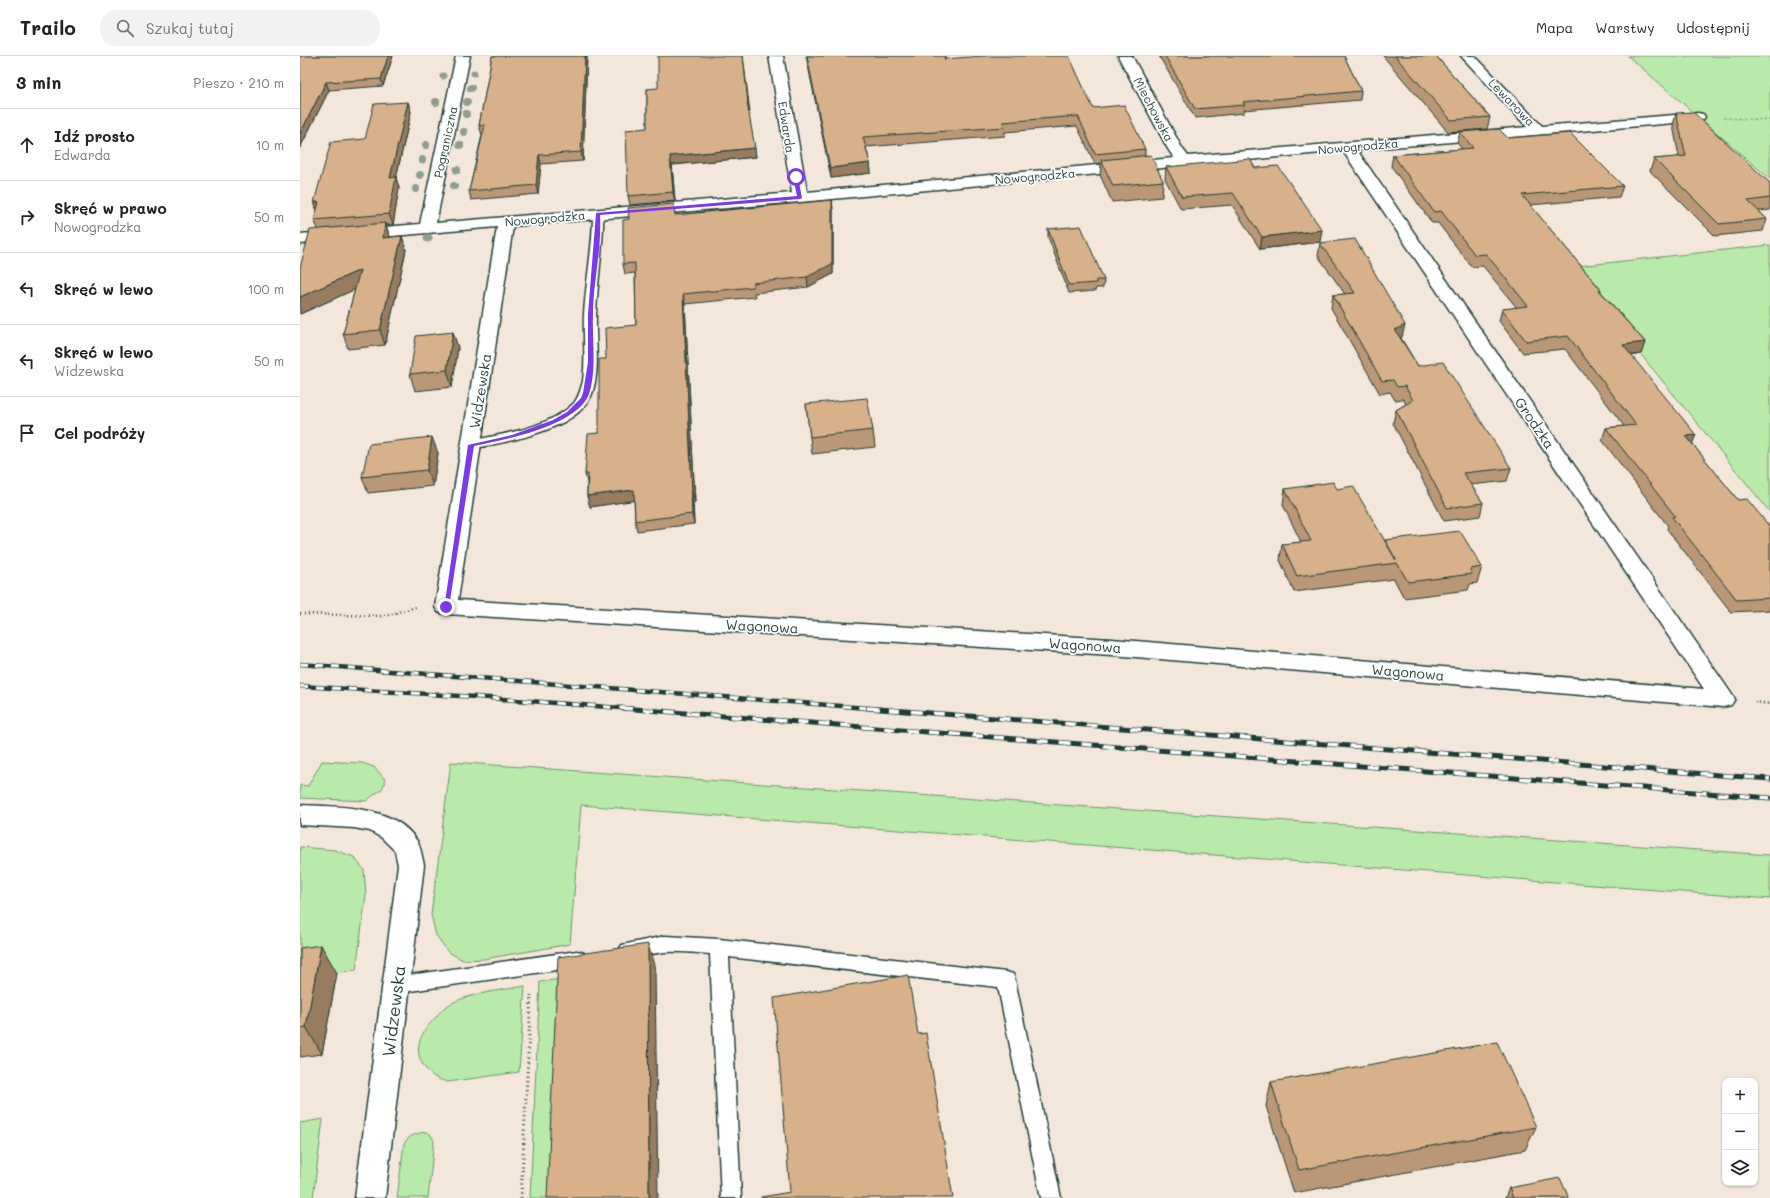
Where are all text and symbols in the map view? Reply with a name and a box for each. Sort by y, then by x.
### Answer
search box [100,10,380,46]
text: Trailo [20,15,76,40]
icon: search [114,17,136,39]
text: Szukaj tutaj [146,18,234,38]
text: Mapa [1536,18,1573,37]
text: Warstwy [1595,18,1654,37]
text: Udostępnij [1676,18,1750,37]
text: 3 min [16,71,61,93]
text: Pieszo · 210 m [193,74,284,91]
street label: Miechowska [1130,74,1178,144]
street label: Lewarowa [1485,75,1539,129]
street label: Edwarda [775,100,799,154]
street label: Pograniczna [430,105,460,179]
text: Idź prosto [54,126,135,146]
icon: ahead [16,134,38,156]
street label: Nowogrodzka [1317,135,1399,157]
text: 10 m [256,136,284,153]
text: Edwarda [54,146,111,163]
street label: Nowogrodzka [994,165,1076,187]
route start [787,168,805,186]
text: Skręć w prawo [54,198,167,218]
icon: right [16,206,38,228]
street label: Nowogrodzka [504,207,586,229]
text: 50 m [254,208,284,225]
text: Nowogrodzka [54,218,141,235]
icon: left [16,278,38,300]
text: Skręć w lewo [54,279,153,299]
text: 100 m [248,280,284,297]
text: Skręć w lewo [54,342,153,362]
icon: left [16,350,38,372]
text: 50 m [254,352,284,369]
street label: Widzewska [465,352,495,430]
text: Widzewska [54,362,124,379]
street label: Grodzka [1511,393,1559,453]
icon: arrive [16,422,38,444]
text: Cel podróży [54,423,145,443]
route end [437,598,455,616]
street label: Wagonowa [725,615,799,637]
street label: Wagonowa [1048,633,1122,657]
street label: Wagonowa [1371,659,1445,685]
street label: Widzewska [376,964,410,1058]
map controls [1722,1078,1758,1186]
button: + [1722,1078,1758,1114]
button: − [1722,1114,1758,1150]
button: layers [1722,1150,1758,1186]

